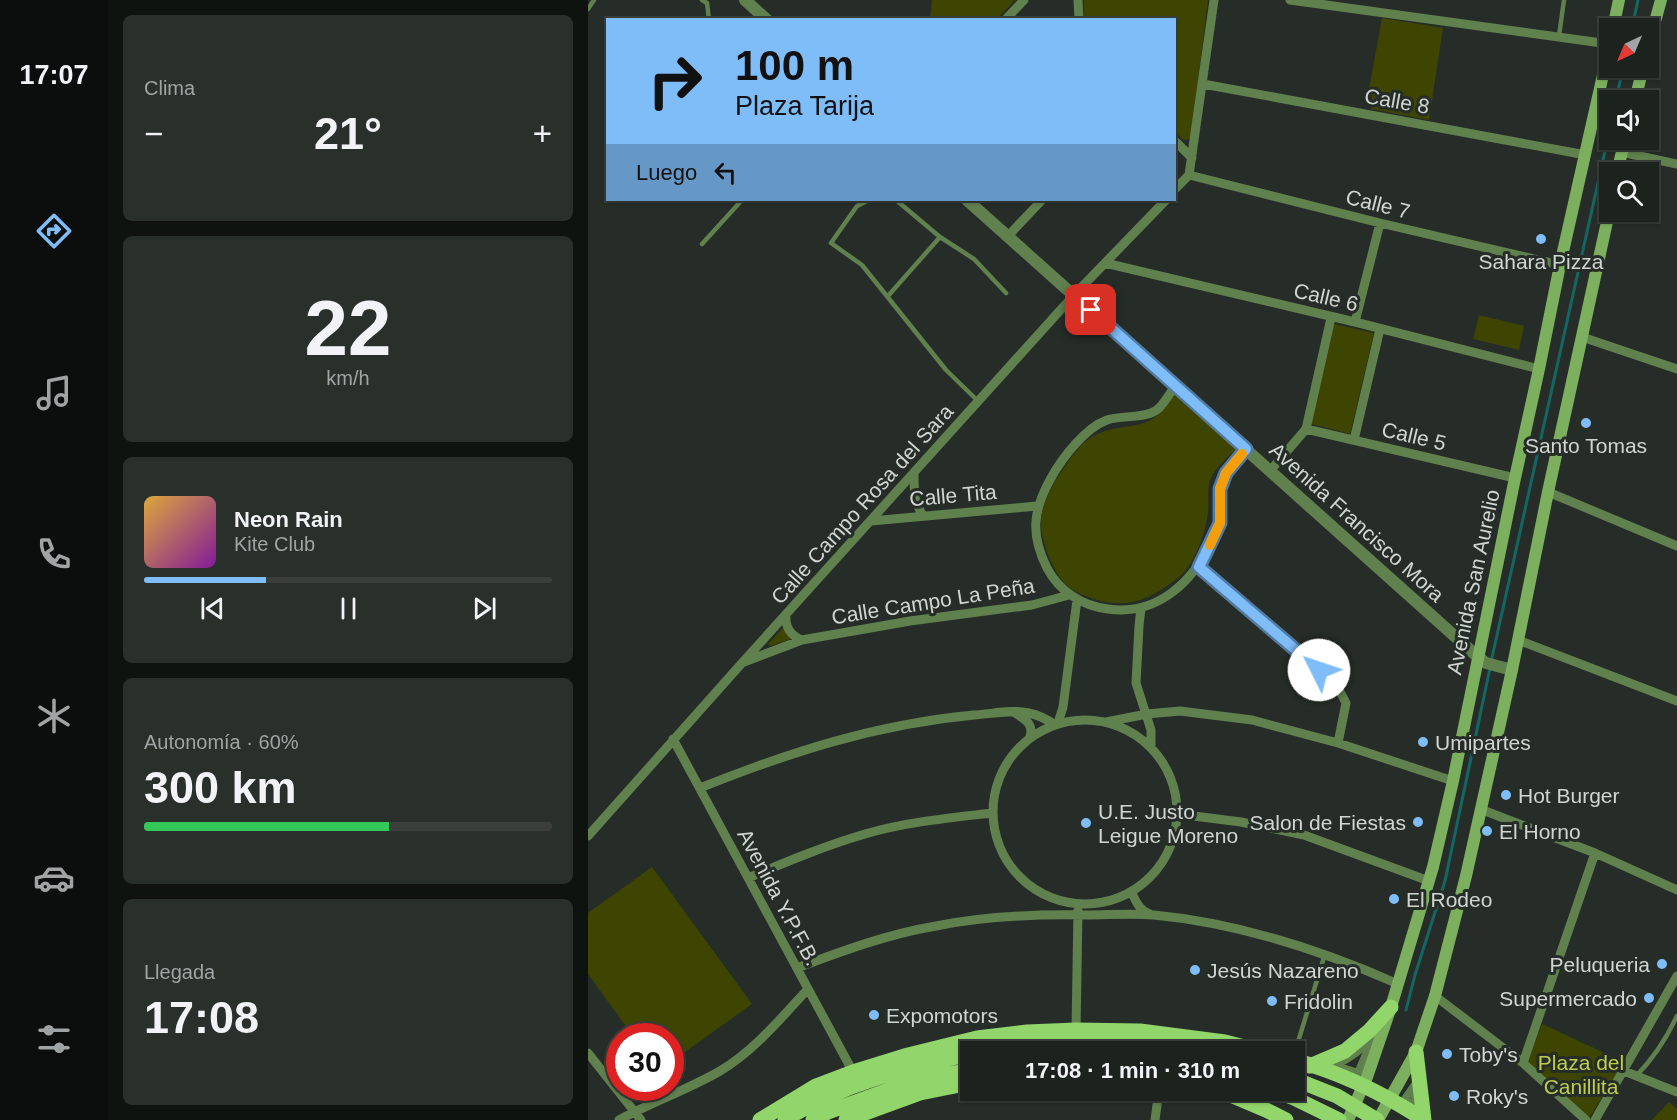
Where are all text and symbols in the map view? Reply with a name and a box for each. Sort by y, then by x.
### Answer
north arrow [1599,18,1659,78]
map controls [1599,18,1659,222]
icon: right [636,42,714,120]
text: 100 m [735,42,854,89]
text: 17:07 [19,60,89,90]
text: Clima [144,77,195,99]
street label: Calle 8 [1363,84,1431,118]
button: sound [1599,90,1659,150]
text: Plaza Tarija [735,91,874,121]
text: 21° [314,108,382,159]
text: − [144,115,163,152]
text: + [533,115,552,152]
icon: left [709,156,742,189]
text: Luego [636,160,697,185]
button: search [1599,162,1659,222]
street label: Calle 7 [1344,185,1412,223]
icon: directions [33,210,75,252]
marker: Sahara Pizza [1534,232,1548,246]
place label: Sahara Pizza [1479,250,1604,273]
street label: Calle 6 [1292,278,1360,316]
text: 22 [305,284,391,372]
pin [1065,284,1116,335]
icon: arrive [1074,293,1107,326]
text: km/h [326,367,370,389]
icon: music [33,372,75,414]
street label: Calle Campo Rosa del Sara [766,399,958,608]
marker: Santo Tomas [1579,416,1593,430]
street label: Calle 5 [1380,417,1448,455]
place label: Santo Tomas [1525,434,1647,457]
street label: Avenida Francisco Mora [1265,438,1449,606]
street label: Calle Tita [908,480,998,510]
street label: Avenida San Aurelio [1442,487,1504,677]
text: Neon Rain [234,507,343,532]
icon: phone [33,533,75,575]
text: Kite Club [234,533,315,555]
street label: Calle Campo La Peña [830,574,1037,628]
icon: previous [196,592,229,625]
icon: pause [332,592,365,625]
icon: next [468,592,501,625]
position arrow [1287,638,1351,702]
icon: climate [33,695,75,737]
text: Autonomía · 60% [144,731,299,753]
place label: Umipartes [1435,731,1531,754]
marker: Umipartes [1416,735,1430,749]
text: 300 km [144,762,297,813]
place label: Hot Burger [1518,784,1620,807]
marker: Hot Burger [1499,788,1513,802]
place label: U.E. Justo Leigue Moreno [1098,800,1238,847]
place label: Salon de Fiestas [1250,811,1406,834]
marker: Salon de Fiestas [1411,815,1425,829]
marker: U.E. Justo Leigue Moreno [1079,816,1093,830]
place label: El Horno [1499,820,1581,843]
marker: El Horno [1480,824,1494,838]
street label: Avenida Y.P.F.B. [733,825,825,969]
icon: car [33,857,75,899]
place label: El Rodeo [1406,888,1492,911]
marker: El Rodeo [1387,892,1401,906]
place label: Peluqueria [1550,953,1650,976]
marker: Peluqueria [1655,957,1669,971]
place label: Jesús Nazareno [1207,959,1359,982]
text: Llegada [144,961,215,983]
marker: Jesús Nazareno [1188,963,1202,977]
place label: Supermercado [1499,987,1637,1010]
place label: Fridolin [1284,990,1353,1013]
marker: Supermercado [1642,991,1656,1005]
text: 17:08 [144,992,259,1043]
marker: Fridolin [1265,994,1279,1008]
place label: Expomotors [886,1004,998,1027]
marker: Expomotors [867,1008,881,1022]
icon: filters [33,1018,75,1060]
speed limit sign: 30 [606,1023,684,1101]
place label: Toby's [1459,1043,1518,1066]
marker: Toby's [1440,1047,1454,1061]
park label: Plaza del Canillita [1538,1051,1624,1098]
text: 17:08 · 1 min · 310 m [1025,1058,1240,1083]
place label: Roky's [1466,1085,1528,1108]
marker: Roky's [1447,1089,1461,1103]

